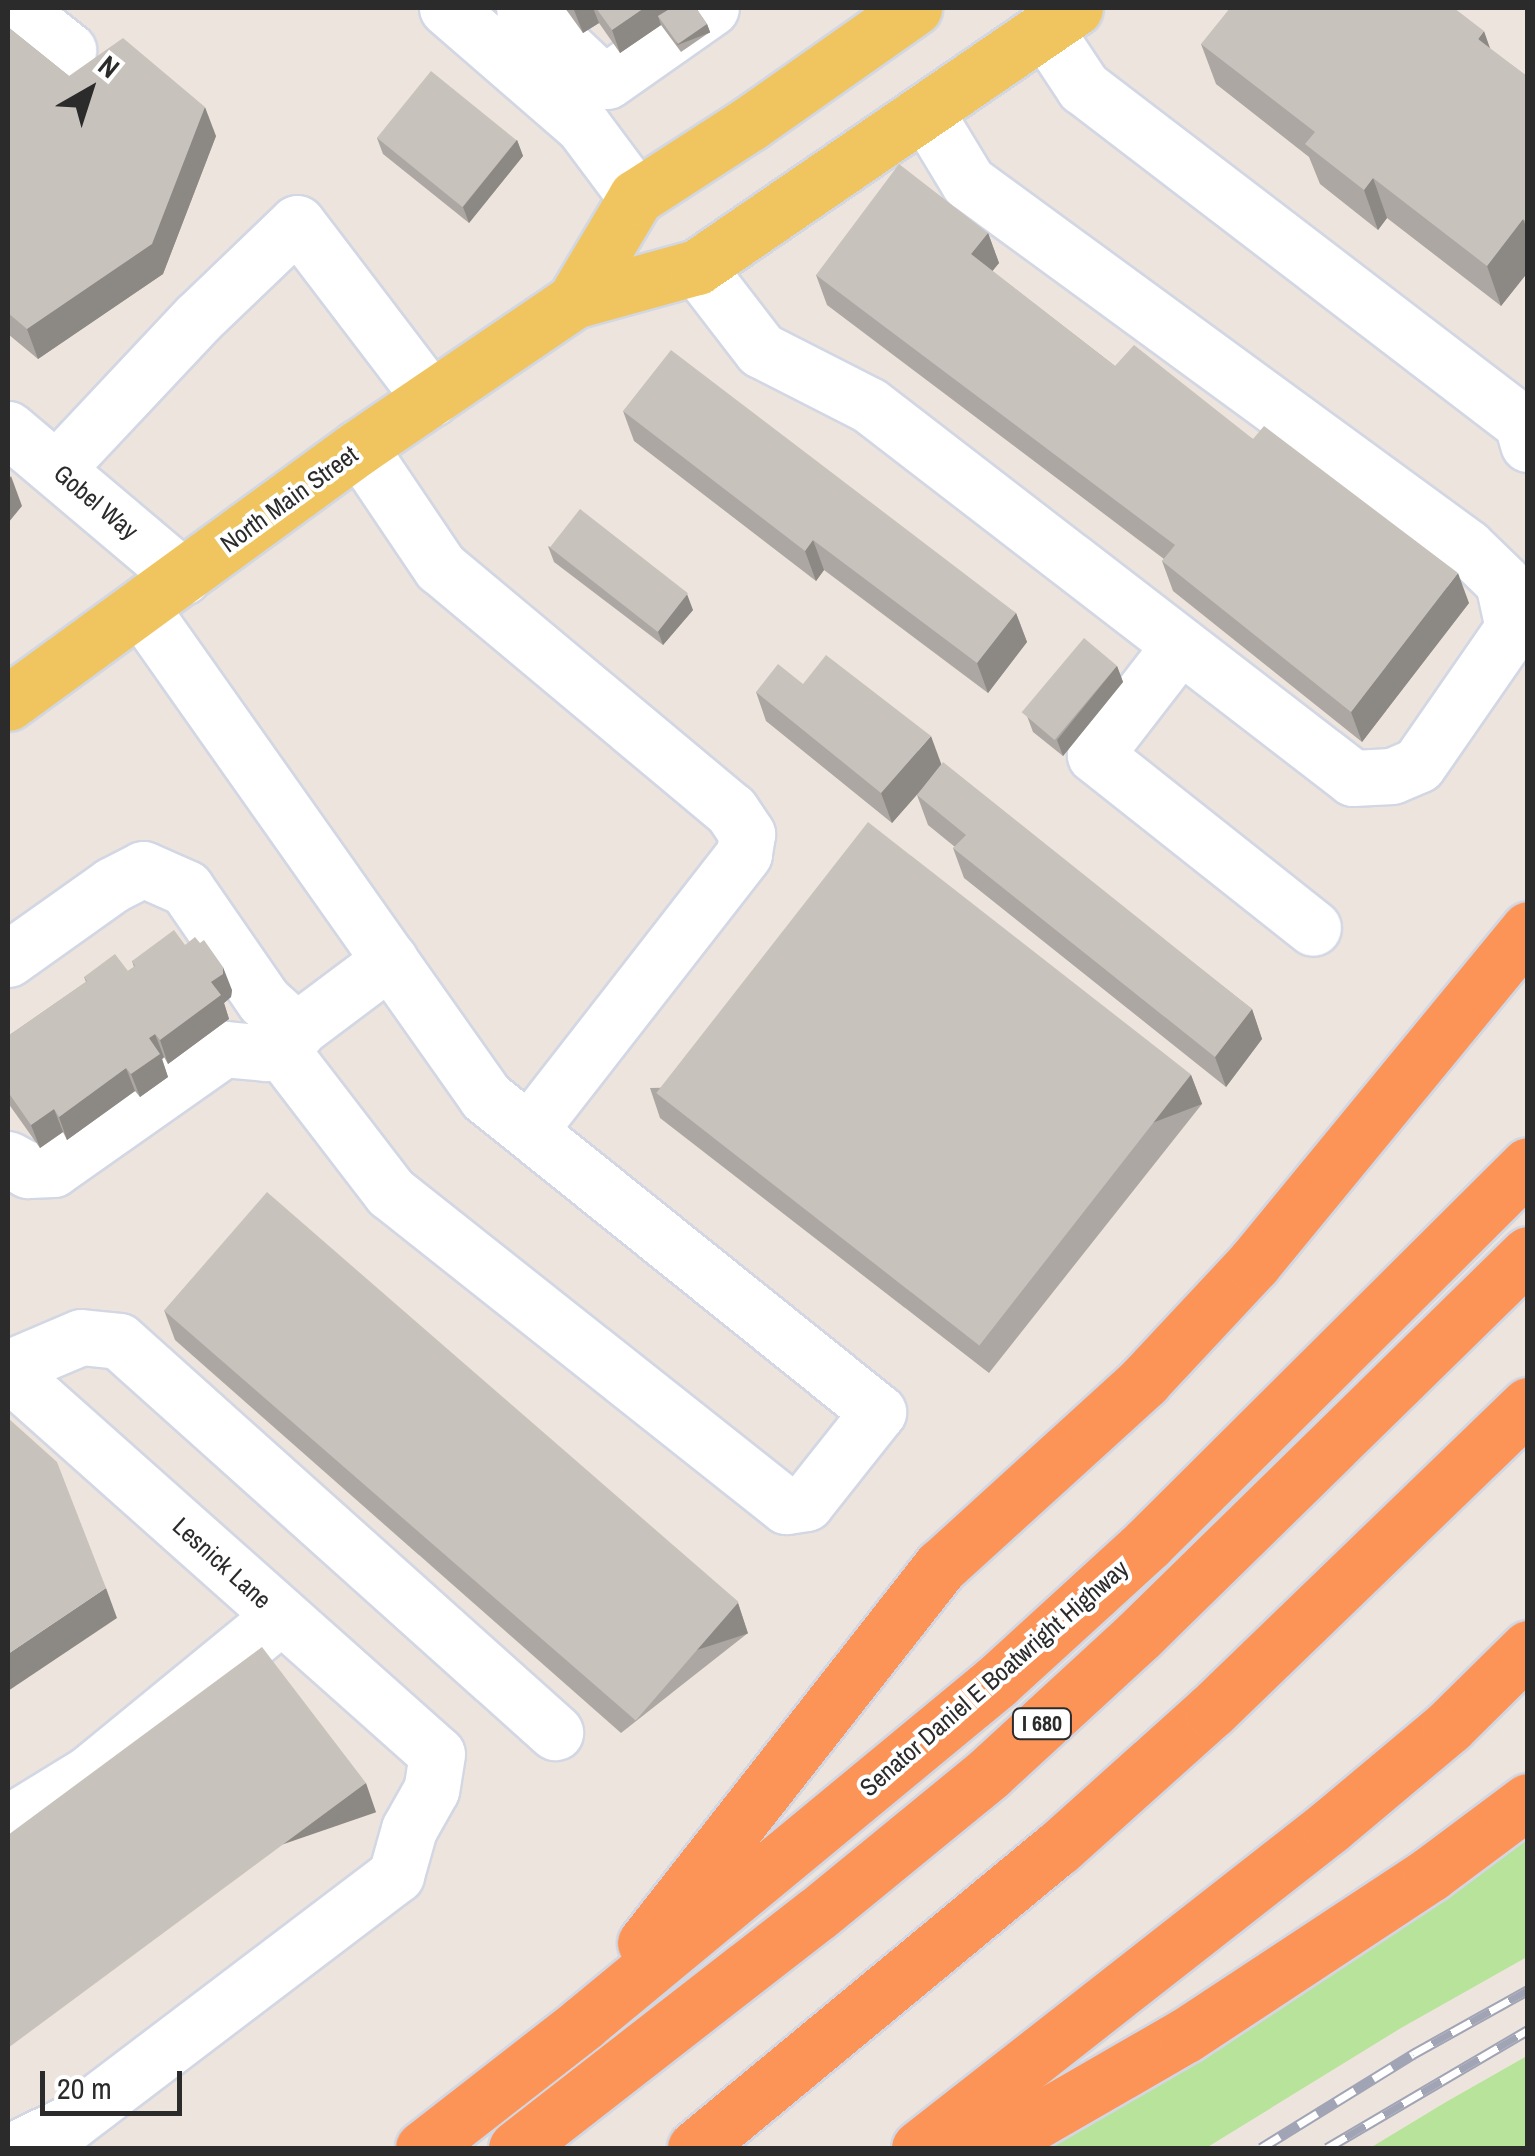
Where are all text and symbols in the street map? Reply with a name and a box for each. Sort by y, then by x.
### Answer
north arrow [40,40,140,140]
text: N [90,47,127,87]
street label: North Main Street [215,439,363,559]
street label: Gobel Way [48,458,144,546]
street label: Lesnick Lane [167,1511,277,1615]
street label: Senator Daniel E Boatwright Highway [854,1553,1134,1803]
road number: I 680 [1010,1707,1074,1741]
scale bar [45,2051,188,2113]
text: 20 m [57,2068,112,2108]

